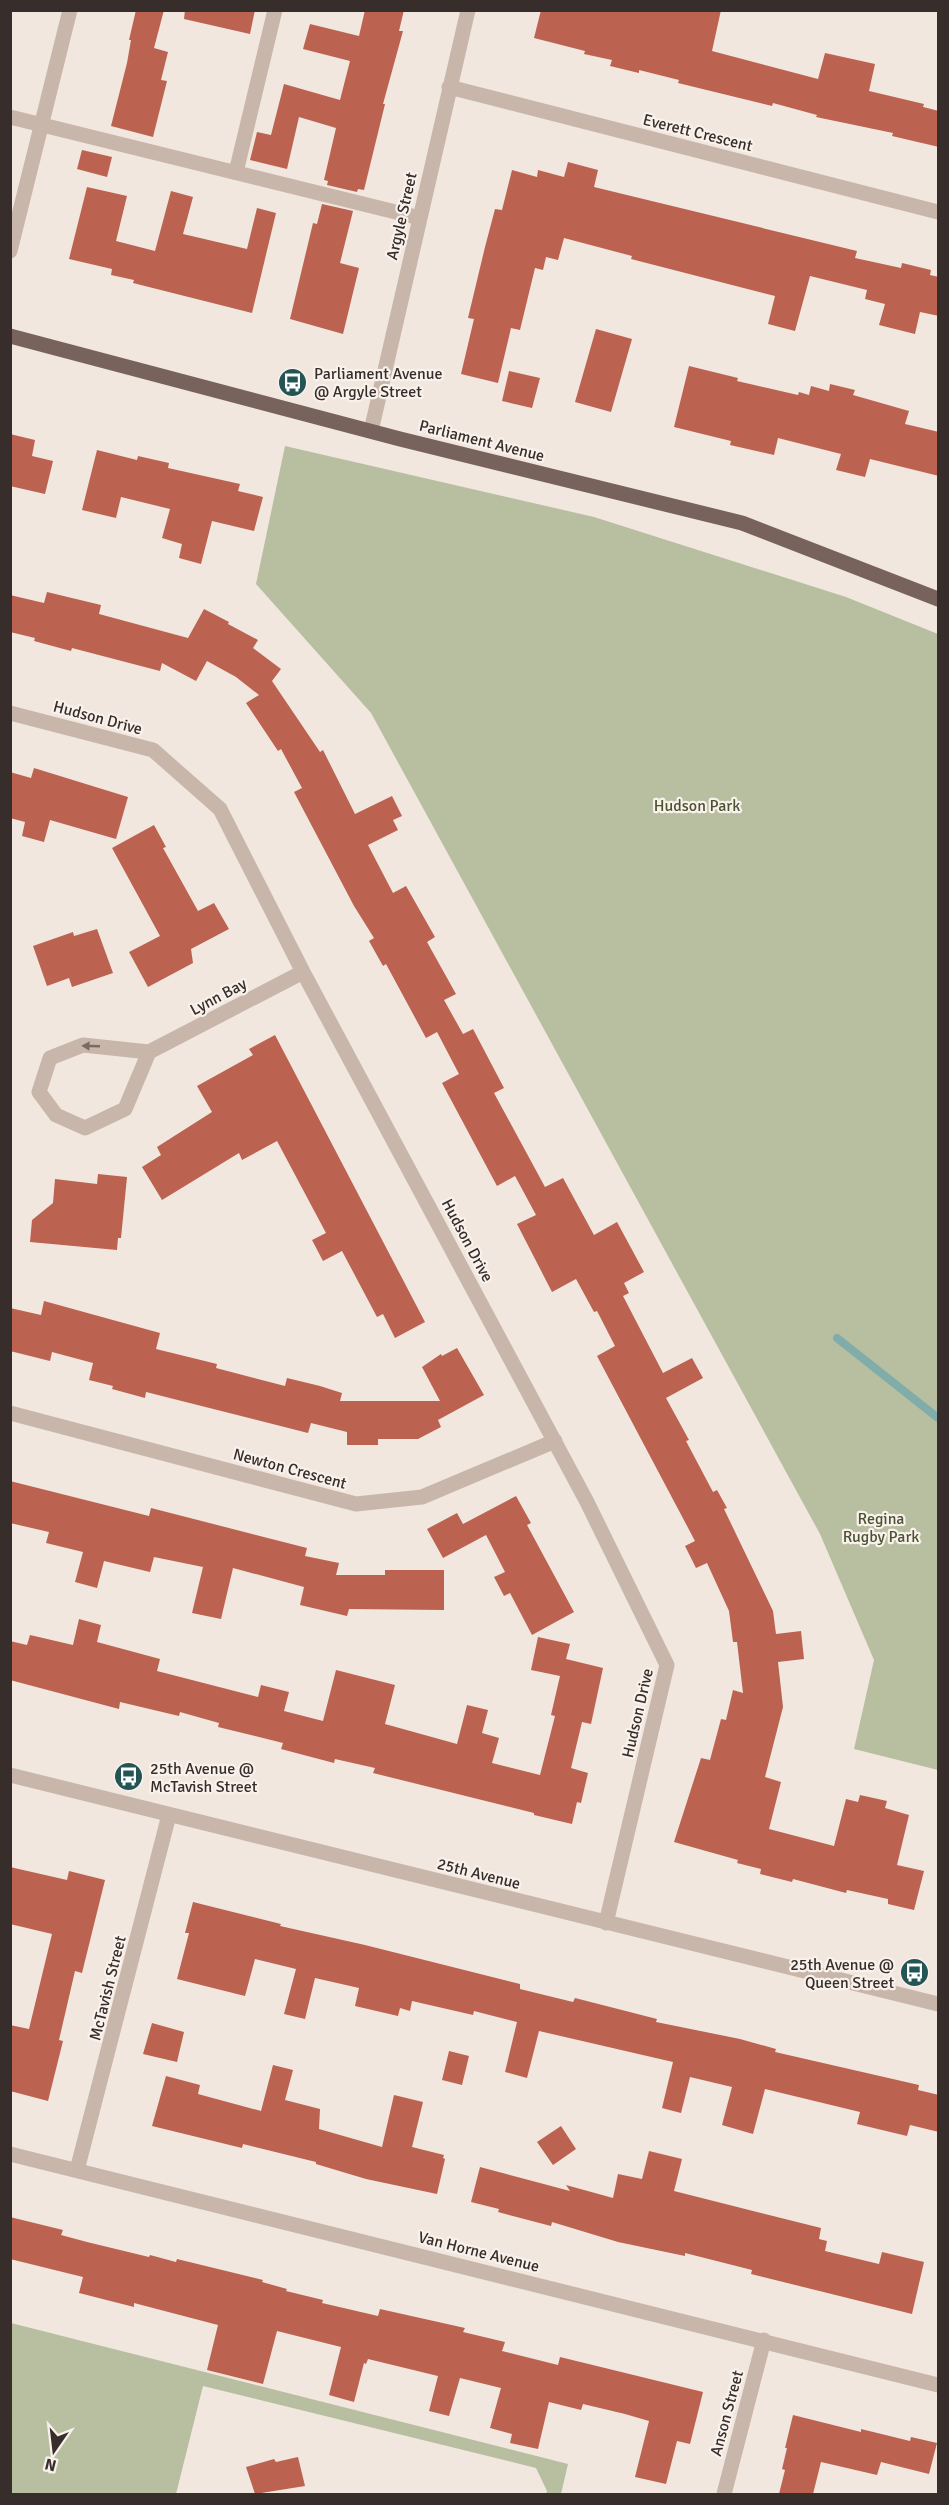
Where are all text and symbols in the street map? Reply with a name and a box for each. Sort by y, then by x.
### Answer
street label: Everett Crescent [641,110,755,156]
street label: Argyle Street [382,170,422,262]
place label: Parliament Avenue @ Argyle Street [314,364,442,402]
bus stop icon: Parliament Avenue @ Argyle Street [277,366,309,398]
street label: Parliament Avenue [417,416,546,466]
street label: Hudson Drive [51,696,144,739]
park label: Hudson Park [654,796,740,816]
street label: Lynn Bay [187,973,251,1020]
one-way arrow [81,1042,100,1051]
street label: Hudson Drive [437,1195,497,1286]
street label: Newton Crescent [231,1444,349,1494]
park label: Regina Rugby Park [843,1509,919,1547]
street label: Hudson Drive [618,1666,658,1760]
place label: 25th Avenue @ McTavish Street [150,1759,258,1797]
bus stop icon: 25th Avenue @ McTavish Street [113,1761,145,1793]
street label: 25th Avenue [435,1854,522,1894]
street label: McTavish Street [85,1933,131,2043]
place label: 25th Avenue @ Queen Street [790,1955,894,1993]
bus stop icon: 25th Avenue @ Queen Street [899,1957,931,1989]
street label: Van Horne Avenue [416,2227,541,2277]
street label: Anson Street [706,2368,748,2458]
north arrow [24,2421,84,2481]
text: N [43,2454,58,2476]

